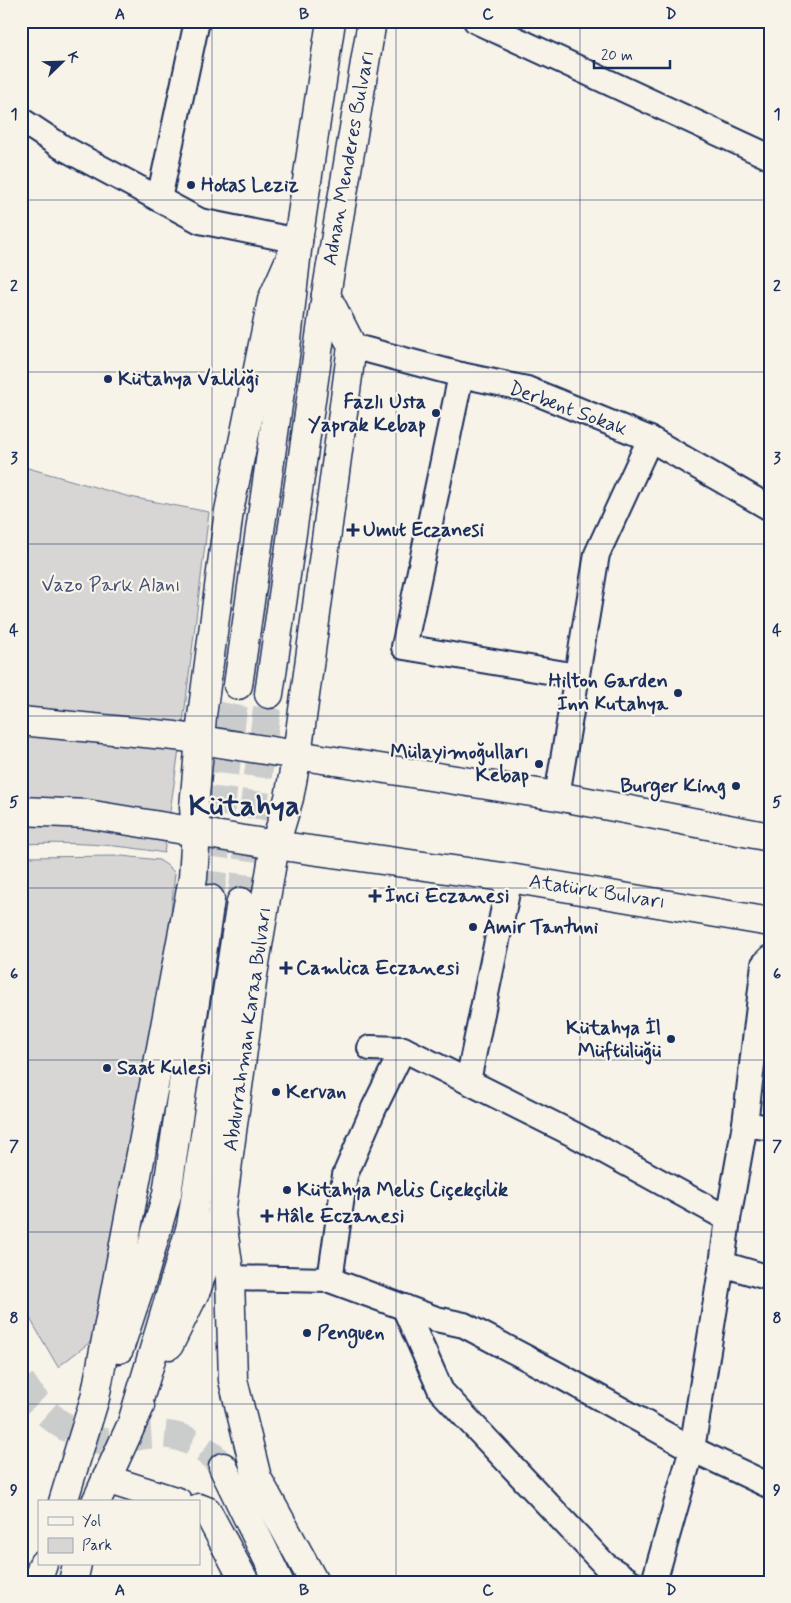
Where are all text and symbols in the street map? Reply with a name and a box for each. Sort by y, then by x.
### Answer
text: A [115,4,125,25]
text: B [299,4,309,25]
text: C [482,4,494,25]
text: D [665,4,677,25]
north arrow [38,38,88,88]
scale bar [594,38,670,70]
text: 20 m [601,46,633,66]
street label: Adnan Menderes Bulvarı [317,48,381,268]
text: K [63,49,84,66]
text: 1 [10,104,18,125]
text: 1 [773,104,781,125]
place label: Hotas Leziz [201,172,299,199]
marker: Hotas Leziz [185,179,197,191]
text: 2 [10,276,18,297]
text: 2 [773,276,781,297]
place label: Kütahya Valiliği [118,366,260,393]
marker: Kütahya Valiliği [102,373,114,385]
street label: Derbent Sokak [505,375,631,443]
place label: Fazlı Usta Yaprak Kebap [308,389,426,439]
marker: Fazlı Usta Yaprak Kebap [430,407,442,419]
text: 3 [10,448,18,469]
text: 3 [773,448,781,469]
place label: Umut Eczanesi [363,517,484,544]
marker: Umut Eczanesi [347,524,359,536]
park label: Vazo Park Alanı [41,572,181,599]
text: 4 [9,620,19,641]
text: 4 [772,620,782,641]
place label: Hilton Garden Inn Kutahya [549,668,669,718]
marker: Hilton Garden Inn Kutahya [672,687,684,699]
place label: Mülayimoğulları Kebap [390,739,529,789]
marker: Mülayimoğulları Kebap [533,758,545,770]
place label: Burger King [620,773,726,802]
marker: Burger King [730,780,742,792]
district label: Kütahya [188,787,300,826]
text: 5 [9,792,19,813]
text: 5 [772,792,782,813]
street label: Atatürk Bulvarı [527,868,667,916]
place label: İnci Eczanesi [385,883,509,910]
marker: İnci Eczanesi [369,890,381,902]
street label: Abdurrahman Karaa Bulvarı [217,905,279,1153]
place label: Amir Tantuni [483,914,599,941]
marker: Amir Tantuni [467,921,479,933]
place label: Camlica Eczanesi [296,955,460,982]
marker: Camlica Eczanesi [280,962,292,974]
text: 6 [10,964,18,985]
text: 6 [773,964,781,985]
place label: Kütahya İl Müftülüğü [566,1015,661,1065]
marker: Kütahya İl Müftülüğü [665,1033,677,1045]
place label: Saat Kulesi [117,1055,211,1082]
marker: Saat Kulesi [101,1062,113,1074]
place label: Kervan [286,1079,346,1106]
marker: Kervan [270,1086,282,1098]
text: 7 [9,1136,19,1157]
text: 7 [772,1136,782,1157]
place label: Kütahya Melis Ciçekçilik [297,1177,508,1204]
marker: Kütahya Melis Ciçekçilik [281,1184,293,1196]
place label: Hâle Eczanesi [277,1203,404,1230]
marker: Hâle Eczanesi [261,1210,273,1222]
text: 8 [9,1308,19,1329]
text: 8 [772,1308,782,1329]
place label: Penguen [317,1320,384,1349]
marker: Penguen [301,1327,313,1339]
text: 9 [10,1480,18,1501]
text: 9 [773,1480,781,1501]
legend [38,1500,200,1566]
text: Yol [82,1512,101,1532]
text: Park [82,1536,112,1556]
text: A [115,1580,125,1601]
text: B [299,1580,309,1601]
text: C [482,1580,494,1601]
text: D [665,1580,677,1601]

